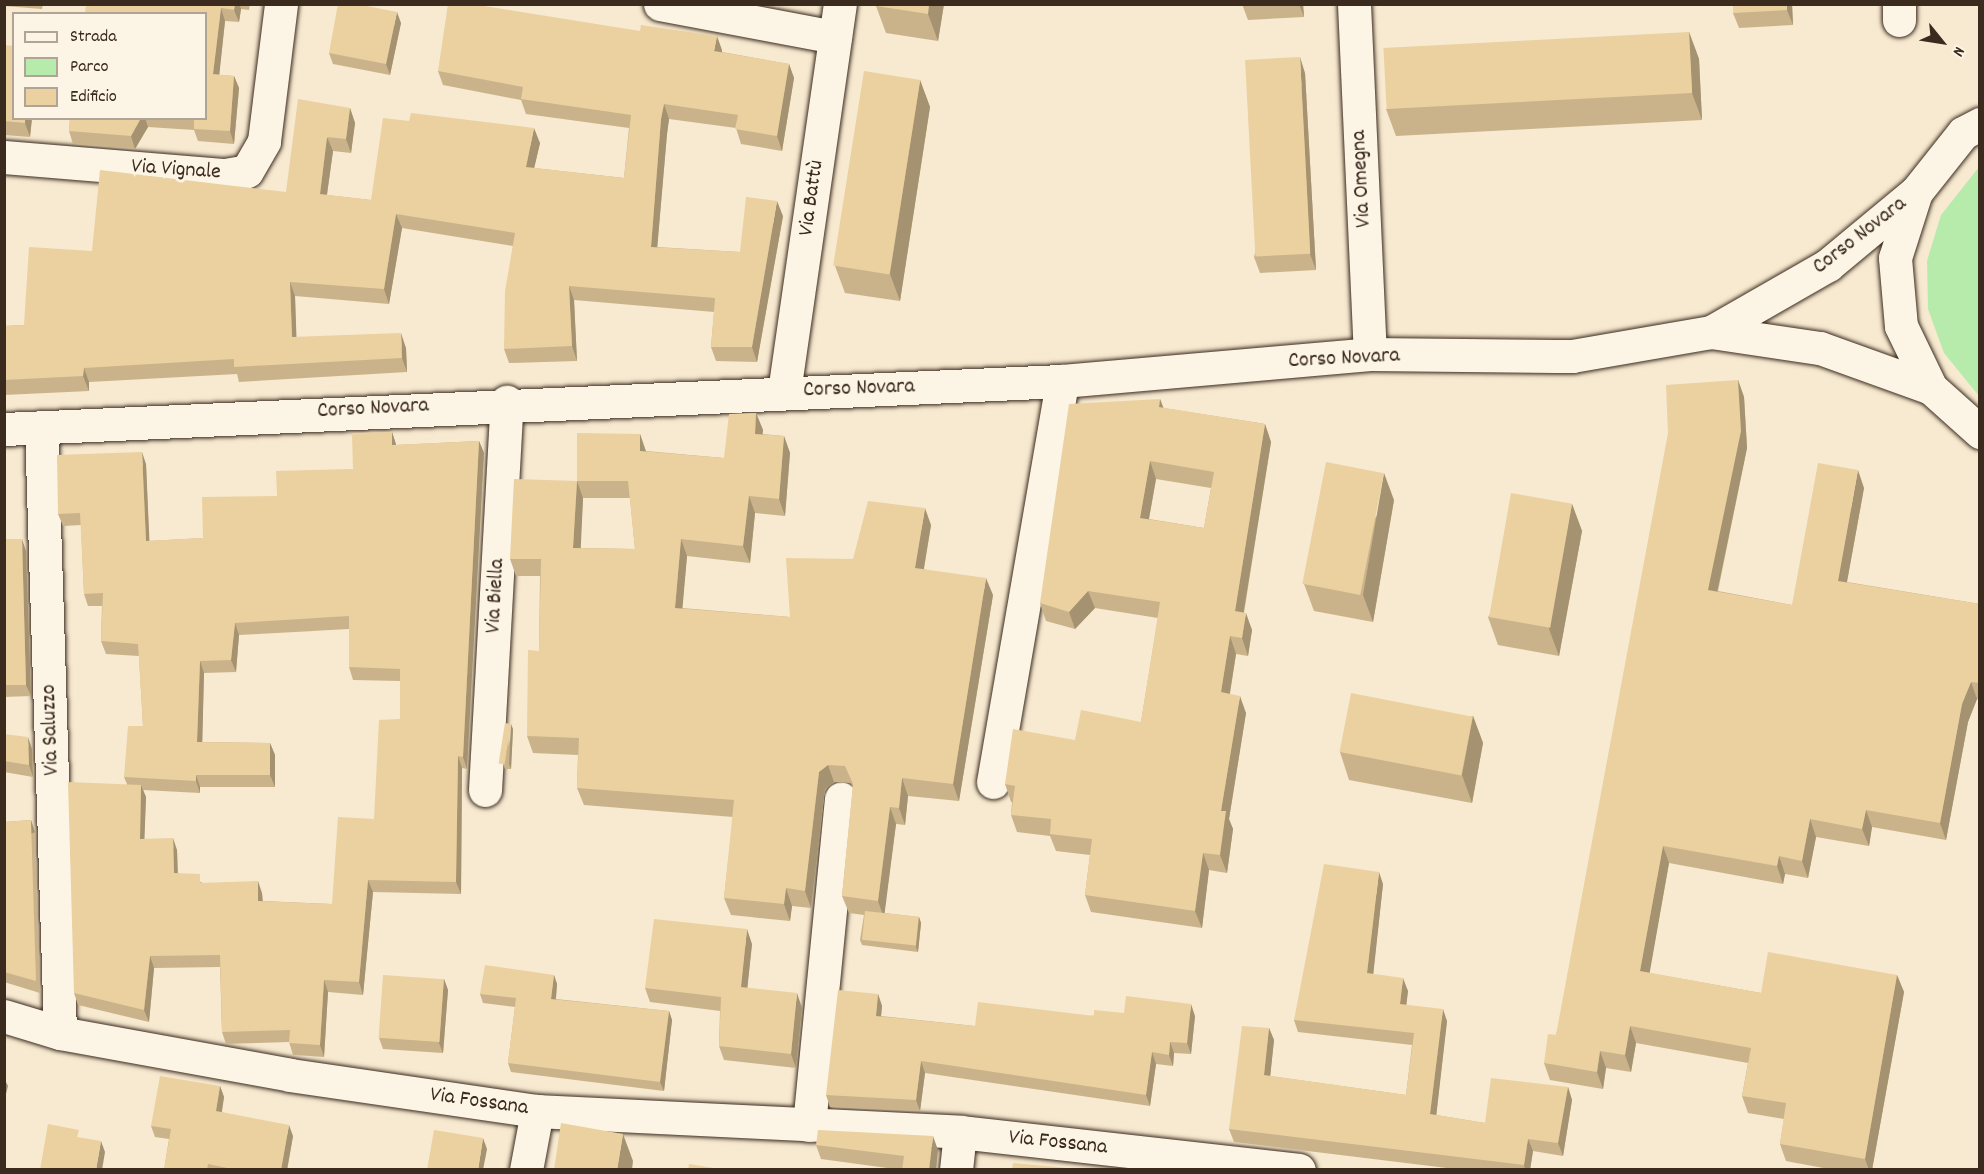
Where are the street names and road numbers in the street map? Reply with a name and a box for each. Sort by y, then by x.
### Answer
street label: Via Omegna [1346,130,1378,228]
street label: Via Vignale [130,154,222,186]
street label: Via Battù [794,158,830,238]
street label: Corso Novara [1808,191,1912,281]
street label: Corso Novara [1288,343,1400,375]
street label: Corso Novara [803,374,915,404]
street label: Corso Novara [317,393,429,425]
street label: Via Biella [481,558,511,634]
street label: Via Saluzzo [36,684,66,776]
street label: Via Fossana [428,1082,530,1122]
street label: Via Fossana [1007,1125,1109,1161]

